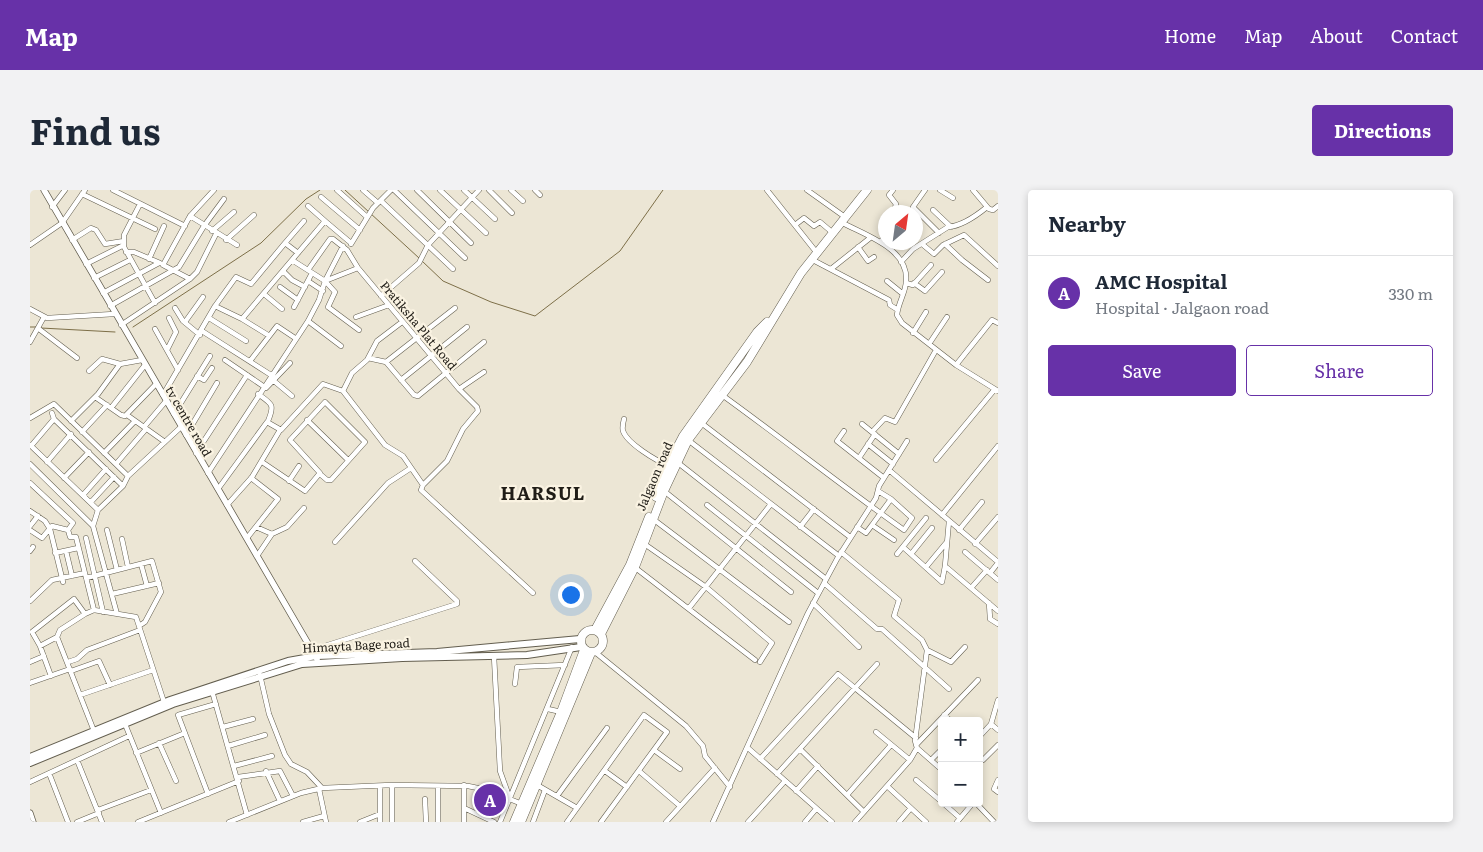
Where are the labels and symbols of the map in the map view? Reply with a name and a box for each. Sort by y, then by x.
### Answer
north arrow [878,205,923,250]
street label: Pratiksha Plat Road [376,277,462,374]
street label: tv centre road [161,382,217,460]
street label: Jalgaon road [631,438,677,513]
district label: HARSUL [501,479,585,506]
your location [558,582,584,608]
street label: Himayta Bage road [302,633,411,657]
pin: A [474,781,506,819]

